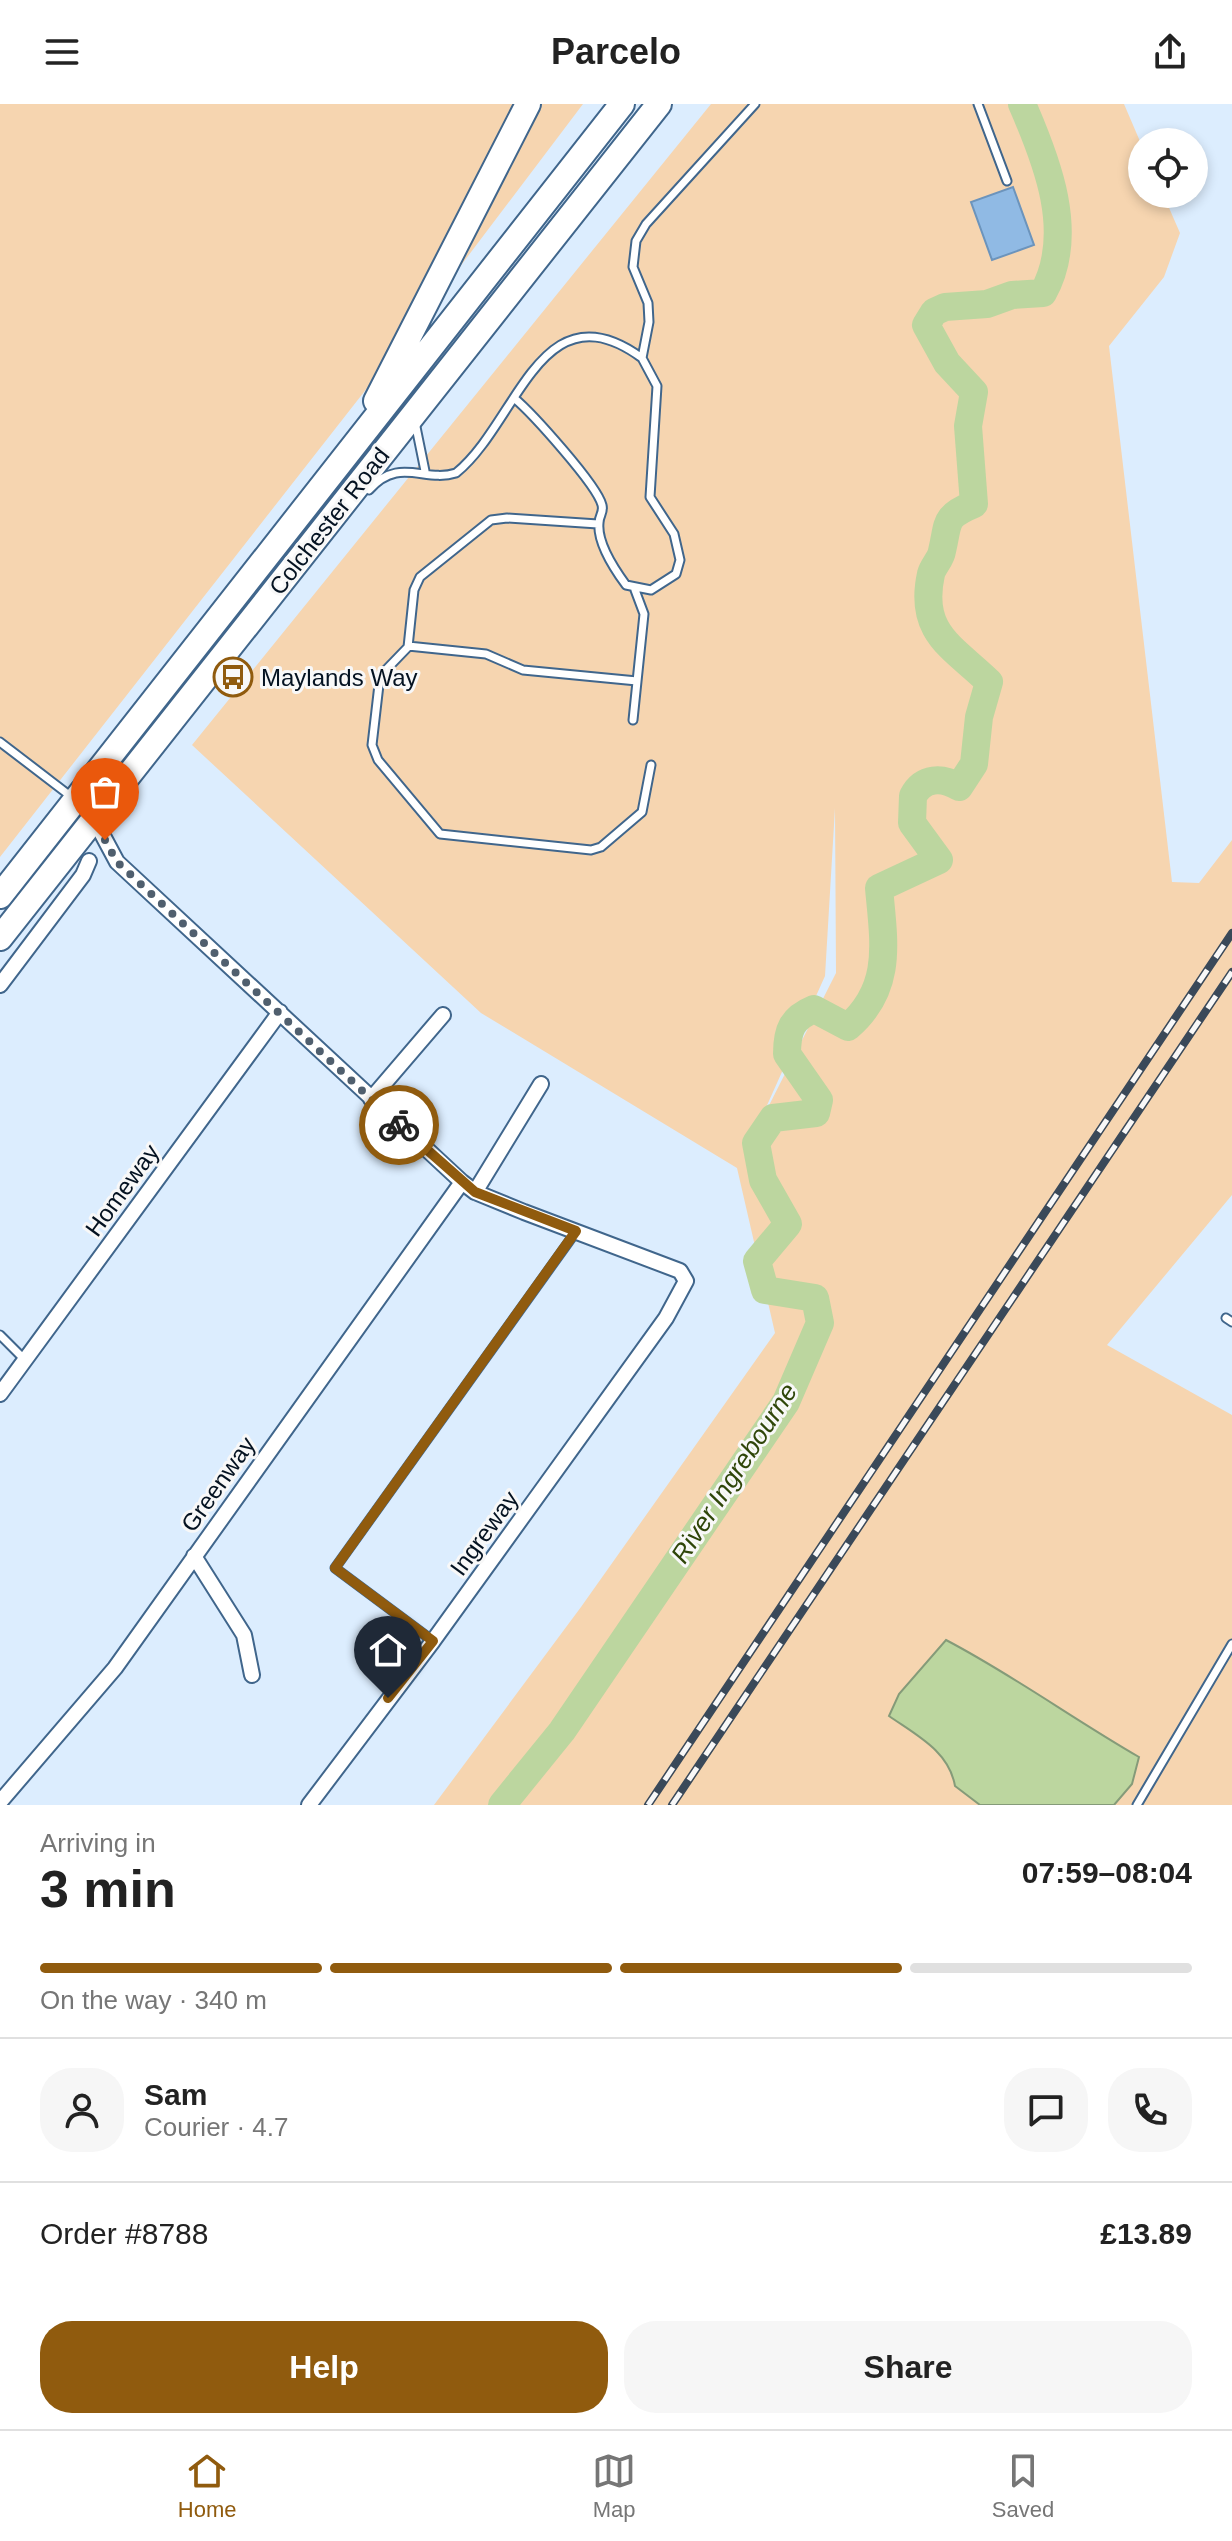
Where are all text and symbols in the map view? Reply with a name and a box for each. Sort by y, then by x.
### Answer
icon: menu [40,30,84,74]
icon: share [1148,30,1192,74]
text: Parcelo [551,31,681,72]
map controls [1128,128,1208,208]
button: locate [1128,128,1208,208]
street label: Colchester Road [263,442,395,600]
bus stop icon: Maylands Way [212,656,254,698]
place label: Maylands Way [261,664,418,691]
pin [71,758,139,840]
icon: bag [83,770,127,814]
courier [359,1085,439,1165]
icon: bike [377,1103,421,1147]
street label: Homeway [80,1139,164,1241]
water label: River Ingrebourne [665,1378,803,1568]
street label: Greenway [176,1431,260,1537]
street label: Ingreway [444,1486,524,1580]
pin [354,1616,422,1698]
icon: home [366,1628,410,1672]
text: Arriving in [40,1828,156,1858]
text: 07:59–08:04 [1022,1856,1192,1889]
text: 3 min [40,1860,176,1918]
text: On the way · 340 m [40,1985,267,2015]
button: person [40,2068,124,2152]
button: chat [1004,2068,1088,2152]
button: phone [1108,2068,1192,2152]
text: Sam [144,2078,207,2111]
text: Courier · 4.7 [144,2112,289,2142]
text: Order #8788 [40,2217,208,2250]
text: £13.89 [1100,2217,1192,2250]
button: Help [40,2321,608,2413]
button: Share [624,2321,1192,2413]
tab: Home [178,2449,237,2523]
tab: Map [592,2449,636,2523]
tab: Saved [992,2449,1054,2523]

